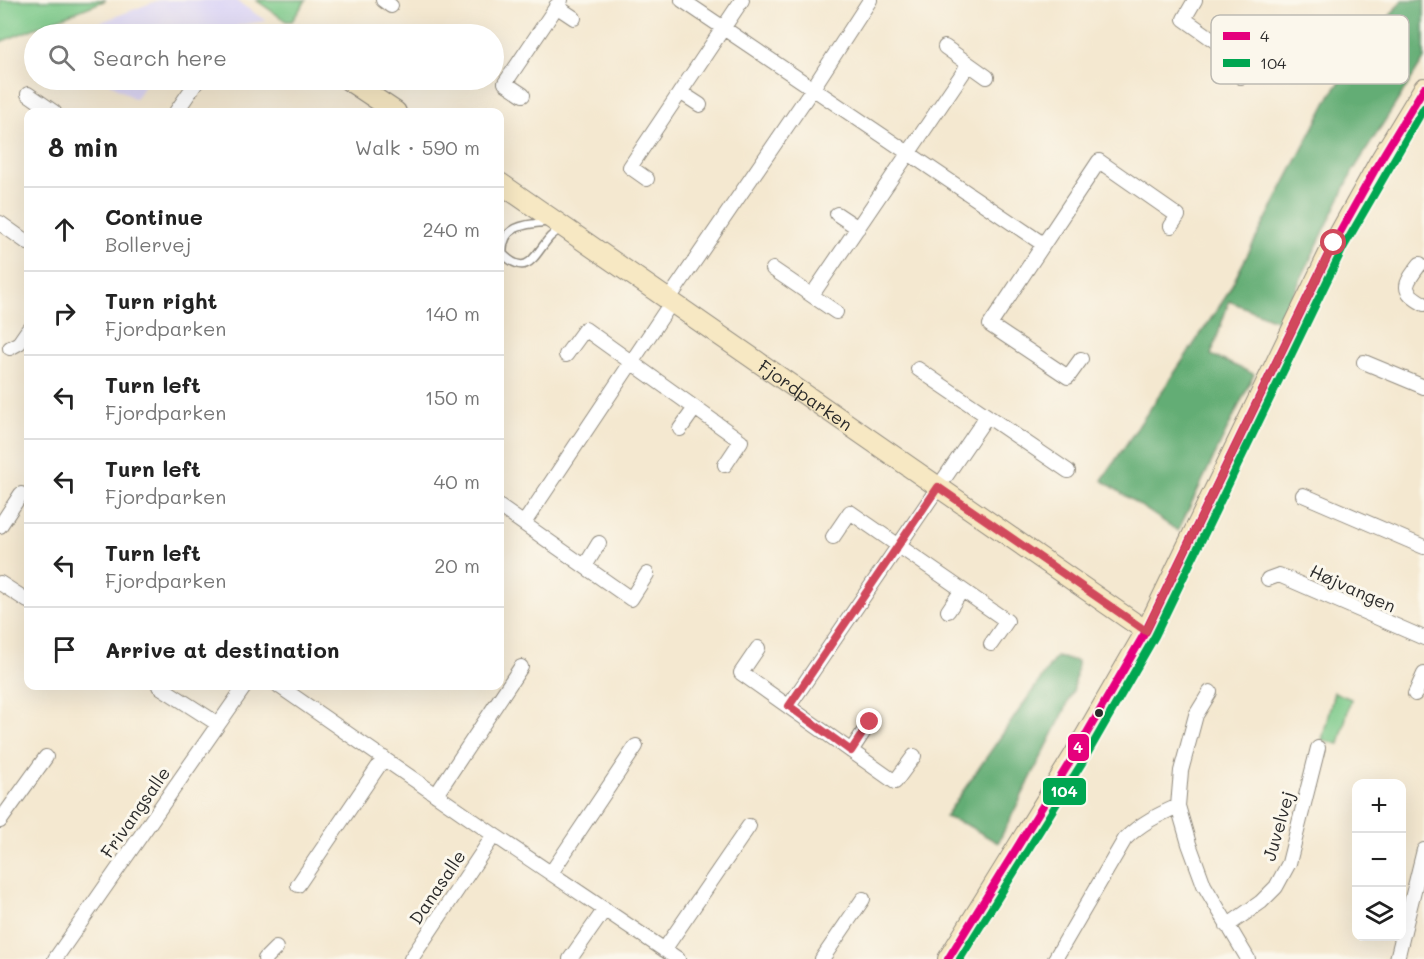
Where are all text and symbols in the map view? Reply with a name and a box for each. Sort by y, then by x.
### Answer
legend [1211,15,1409,84]
search box [24,24,504,90]
text: 4 [1260,25,1270,46]
icon: search [45,41,78,74]
text: Search here [93,43,227,72]
text: 104 [1260,52,1287,73]
text: 8 min [48,130,118,164]
text: Walk · 590 m [355,134,480,160]
text: Continue [105,202,203,231]
icon: ahead [48,213,81,246]
text: 240 m [422,216,480,242]
route start [1320,229,1346,255]
text: Bollervej [105,231,191,257]
text: Turn right [105,286,217,315]
icon: right [48,297,81,330]
text: 140 m [425,300,480,326]
text: Fjordparken [105,315,226,341]
street label: Fjordparken [754,354,857,436]
text: Turn left [105,370,201,399]
icon: left [48,381,81,414]
text: 150 m [425,384,480,410]
text: Fjordparken [105,399,226,425]
text: Turn left [105,454,201,483]
icon: left [48,465,81,498]
text: 40 m [434,468,480,494]
text: Fjordparken [105,483,226,509]
text: Turn left [105,538,201,567]
icon: left [48,549,81,582]
text: 20 m [434,552,480,578]
street label: Højvangen [1306,558,1400,618]
text: Fjordparken [105,567,226,593]
icon: arrive [48,633,81,666]
text: Arrive at destination [105,635,340,664]
unlabelled marker [1093,707,1105,719]
route end [856,708,882,734]
line badge: 4 [1067,733,1090,762]
text: 4 [1073,736,1083,757]
street label: Frivangsalle [95,762,175,862]
line badge: 104 [1042,777,1087,806]
map controls [1352,779,1406,941]
button: + [1352,779,1406,833]
text: 104 [1050,780,1078,801]
street label: Juvelvej [1257,788,1299,864]
button: − [1352,833,1406,887]
street label: Danasalle [403,845,471,929]
button: layers [1352,887,1406,941]

